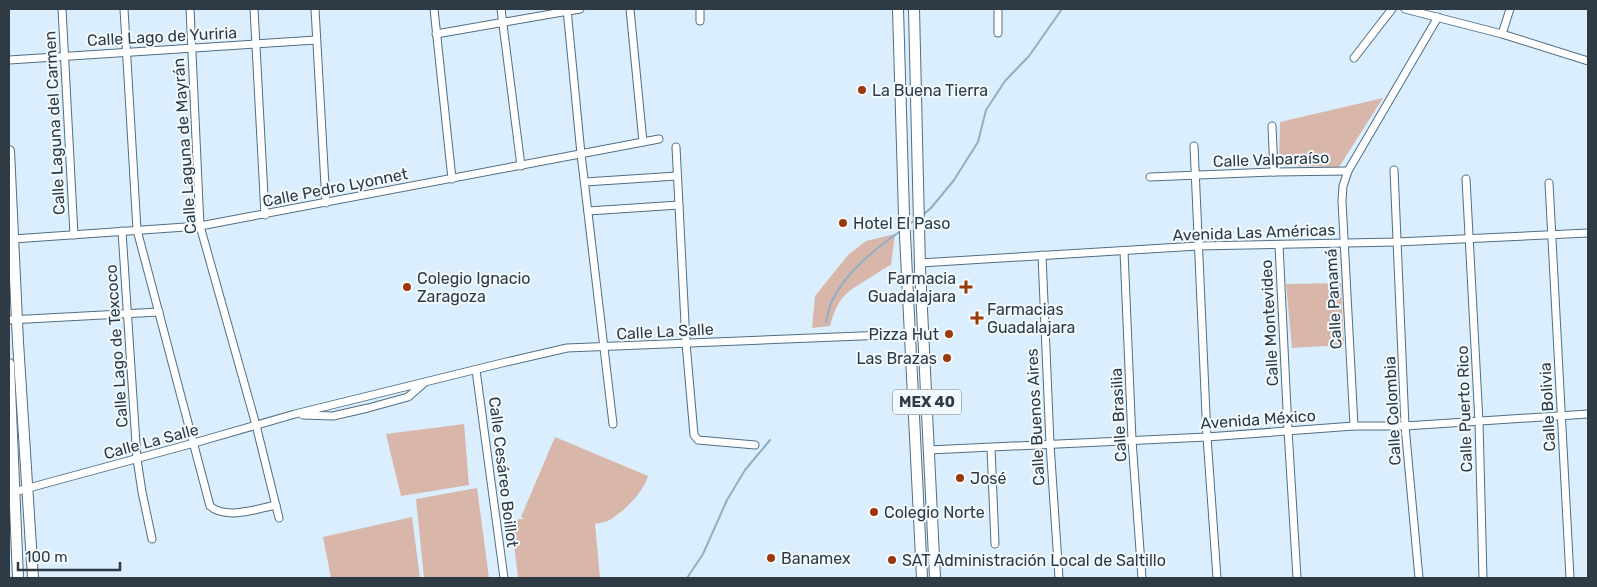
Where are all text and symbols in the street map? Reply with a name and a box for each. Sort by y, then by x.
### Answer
street label: Calle Lago de Yuriria [87,23,238,50]
street label: Calle Laguna del Carmen [40,30,69,216]
street label: Calle Laguna de Mayrán [169,57,200,235]
place label: La Buena Tierra [872,81,988,100]
marker: La Buena Tierra [856,84,868,96]
street label: Calle Valparaíso [1213,148,1330,171]
street label: Calle Pedro Lyonnet [261,164,409,211]
place label: Hotel El Paso [853,214,950,233]
marker: Hotel El Paso [837,217,849,229]
street label: Avenida Las Américas [1172,220,1336,245]
street label: Calle Panamá [1321,248,1346,350]
street label: Calle Montevideo [1257,259,1282,387]
street label: Calle Lago de Texcoco [101,264,132,428]
place label: Colegio Ignacio Zaragoza [417,269,531,306]
place label: Farmacia Guadalajara [868,269,956,306]
marker: Colegio Ignacio Zaragoza [401,281,413,293]
marker: Farmacia Guadalajara [960,281,972,293]
place label: Farmacias Guadalajara [987,300,1075,337]
marker: Farmacias Guadalajara [971,312,983,324]
street label: Calle La Salle [616,319,714,344]
place label: Pizza Hut [869,325,939,344]
marker: Pizza Hut [943,328,955,340]
street label: Calle Puerto Rico [1453,345,1476,473]
street label: Calle Buenos Aires [1022,348,1049,486]
place label: Las Brazas [856,349,937,368]
marker: Las Brazas [941,352,953,364]
street label: Calle Colombia [1380,356,1405,466]
street label: Calle Bolivia [1536,362,1559,452]
street label: Calle Brasilia [1107,367,1130,463]
road number: MEX 40 [893,390,961,414]
street label: Calle Cesáreo Boillot [485,396,522,548]
street label: Avenida México [1200,406,1316,433]
street label: Calle La Salle [102,420,201,463]
place label: José [970,469,1006,488]
marker: José [954,472,966,484]
place label: Colegio Norte [884,503,985,522]
marker: Colegio Norte [868,506,880,518]
scale bar [18,540,120,572]
text: 100 m [25,548,67,566]
place label: Banamex [781,549,851,568]
place label: SAT Administración Local de Saltillo [902,551,1166,570]
marker: Banamex [765,552,777,564]
marker: SAT Administración Local de Saltillo [886,554,898,566]

